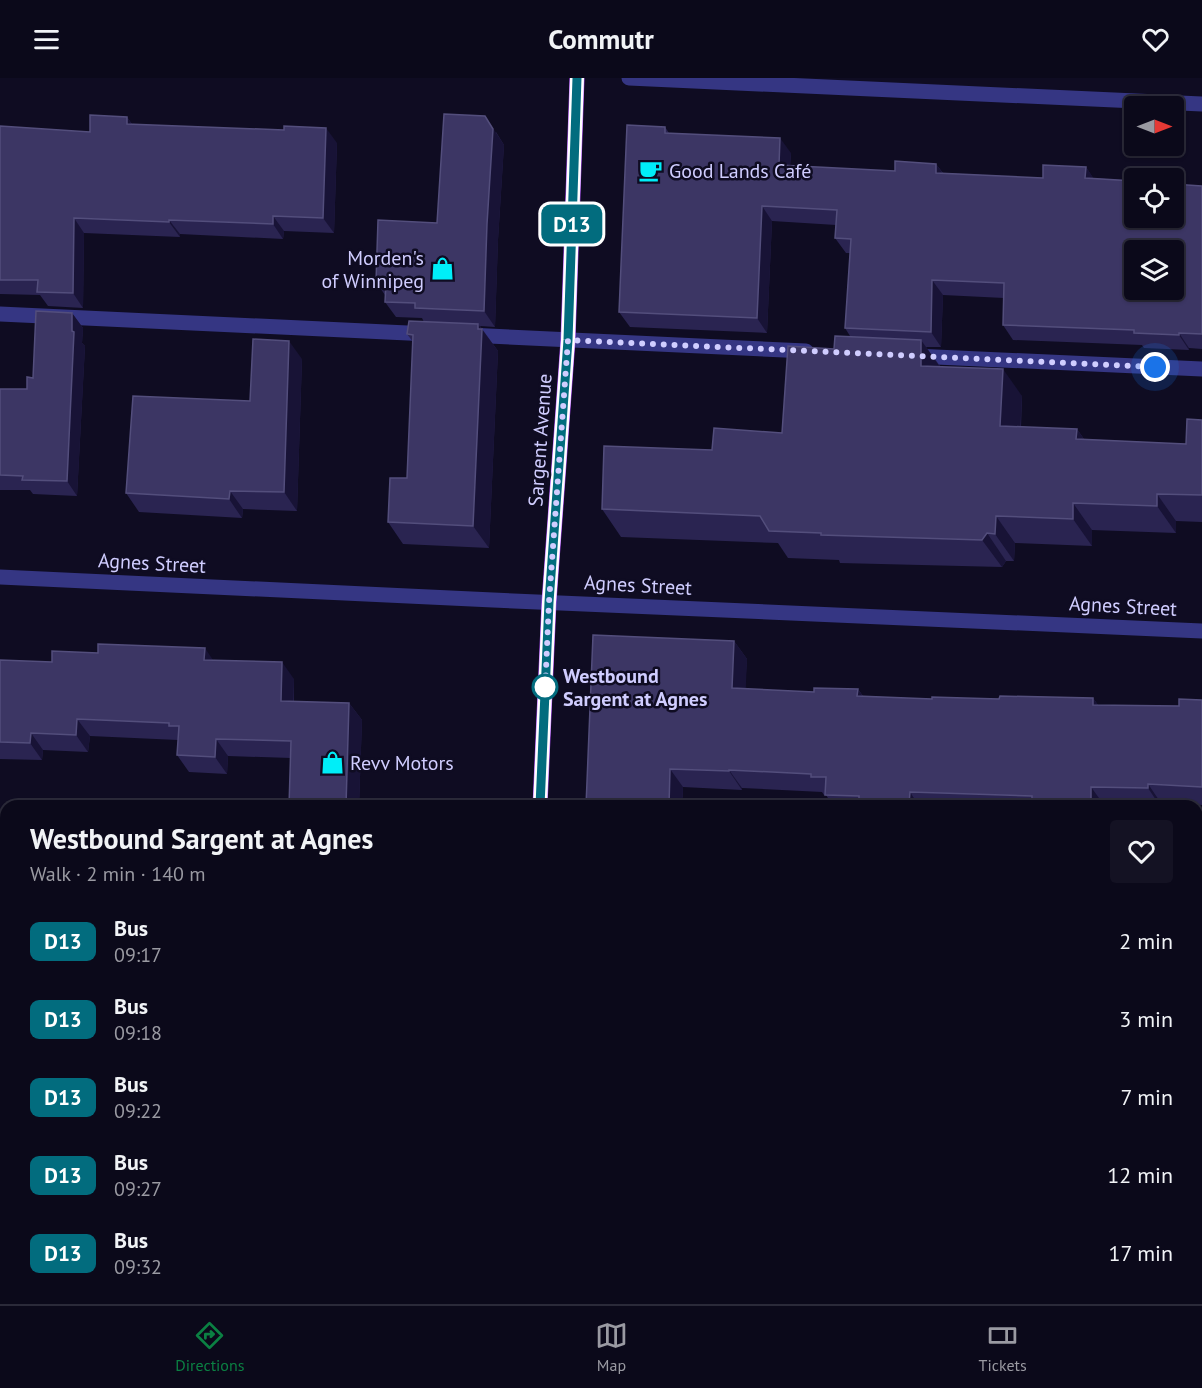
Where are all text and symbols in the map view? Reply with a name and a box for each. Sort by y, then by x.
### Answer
text: Commutr [548,22,654,56]
icon: menu [30,23,63,56]
icon: heart [1139,23,1172,56]
north arrow [1124,96,1184,156]
map controls [1124,96,1184,300]
cafe icon: Good Lands Café [638,158,664,184]
place label: Good Lands Café [669,158,811,184]
button: locate [1124,168,1184,228]
line badge: D13 [538,204,606,244]
text: D13 [553,211,591,238]
button: layers [1124,240,1184,300]
place label: Morden's of Winnipeg [322,245,424,294]
shop icon: Morden's of Winnipeg [429,256,455,282]
your location [1140,352,1170,382]
street label: Sargent Avenue [522,373,558,507]
street label: Agnes Street [97,547,207,579]
street label: Agnes Street [583,569,693,601]
street label: Agnes Street [1068,590,1178,622]
place label: Westbound Sargent at Agnes [563,663,707,712]
marker: Westbound Sargent at Agnes [532,674,558,700]
shop icon: Revv Motors [319,750,345,776]
place label: Revv Motors [350,750,454,776]
text: Westbound Sargent at Agnes [30,820,373,857]
button: heart [1110,820,1173,883]
text: Walk · 2 min · 140 m [30,861,206,887]
text: Bus [114,914,148,942]
text: 2 min [1119,927,1173,955]
text: D13 [44,928,82,955]
text: 09:17 [114,942,162,968]
text: Bus [114,992,148,1020]
text: 3 min [1119,1005,1173,1033]
text: D13 [44,1006,82,1033]
text: 09:18 [114,1020,162,1046]
text: Bus [114,1070,148,1098]
text: 7 min [1121,1083,1173,1111]
text: D13 [44,1084,82,1111]
text: 09:22 [114,1098,162,1124]
text: Bus [114,1148,148,1176]
text: 12 min [1107,1161,1173,1189]
text: D13 [44,1162,82,1189]
text: 09:27 [114,1176,162,1202]
text: Bus [114,1226,148,1254]
text: 17 min [1109,1239,1173,1267]
text: D13 [44,1240,82,1267]
text: 09:32 [114,1254,162,1280]
tab: Directions [175,1319,244,1375]
tab: Map [595,1319,628,1375]
tab: Tickets [979,1319,1027,1375]

